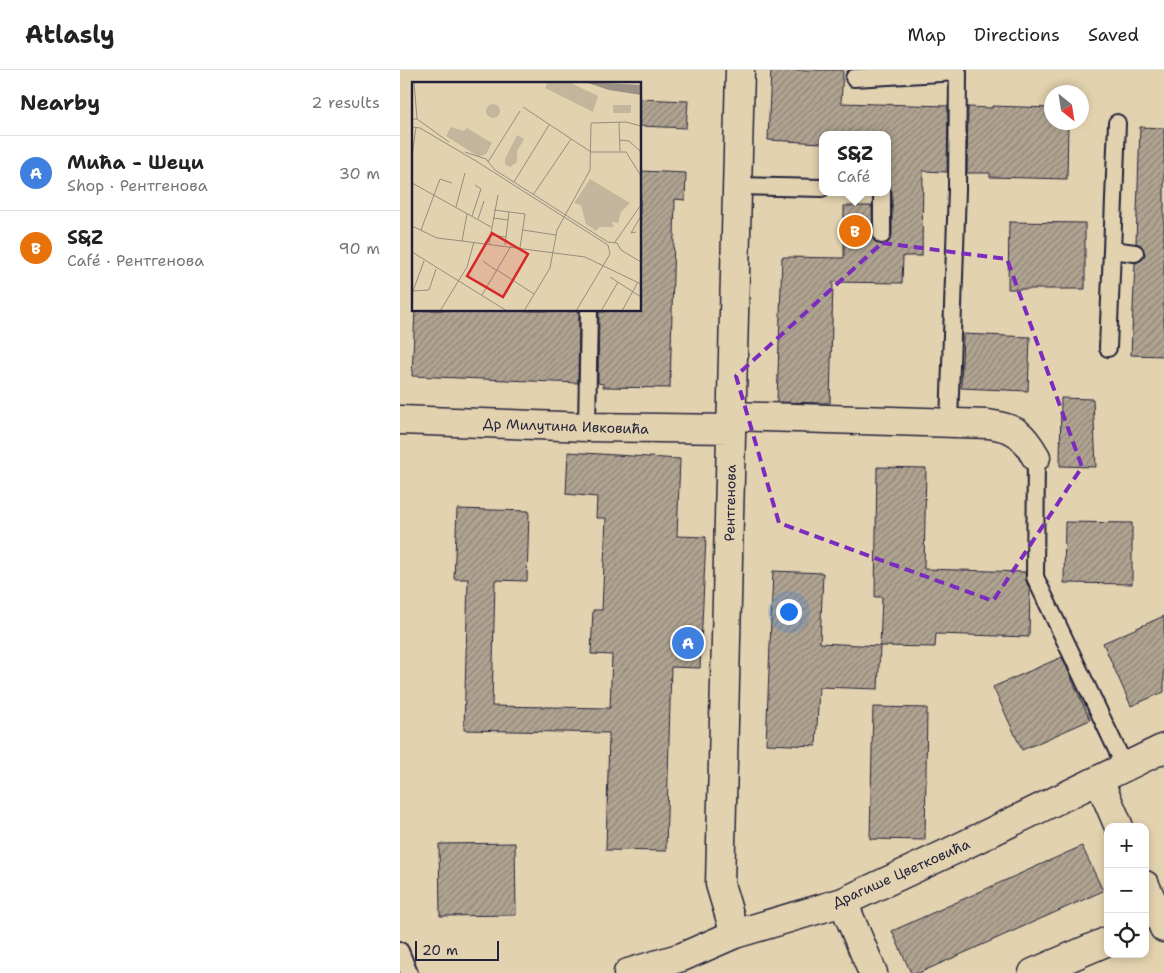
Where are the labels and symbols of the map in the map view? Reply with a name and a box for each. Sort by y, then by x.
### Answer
inset map [412,82,641,311]
north arrow [1044,85,1089,130]
pin: B [839,212,871,250]
street label: Др Милутина Ивковића [483,414,650,438]
street label: Рентгенова [720,464,740,542]
your location [776,599,802,625]
pin: A [672,624,704,662]
street label: Драгише Цветковића [829,834,973,911]
scale bar [415,938,499,961]

